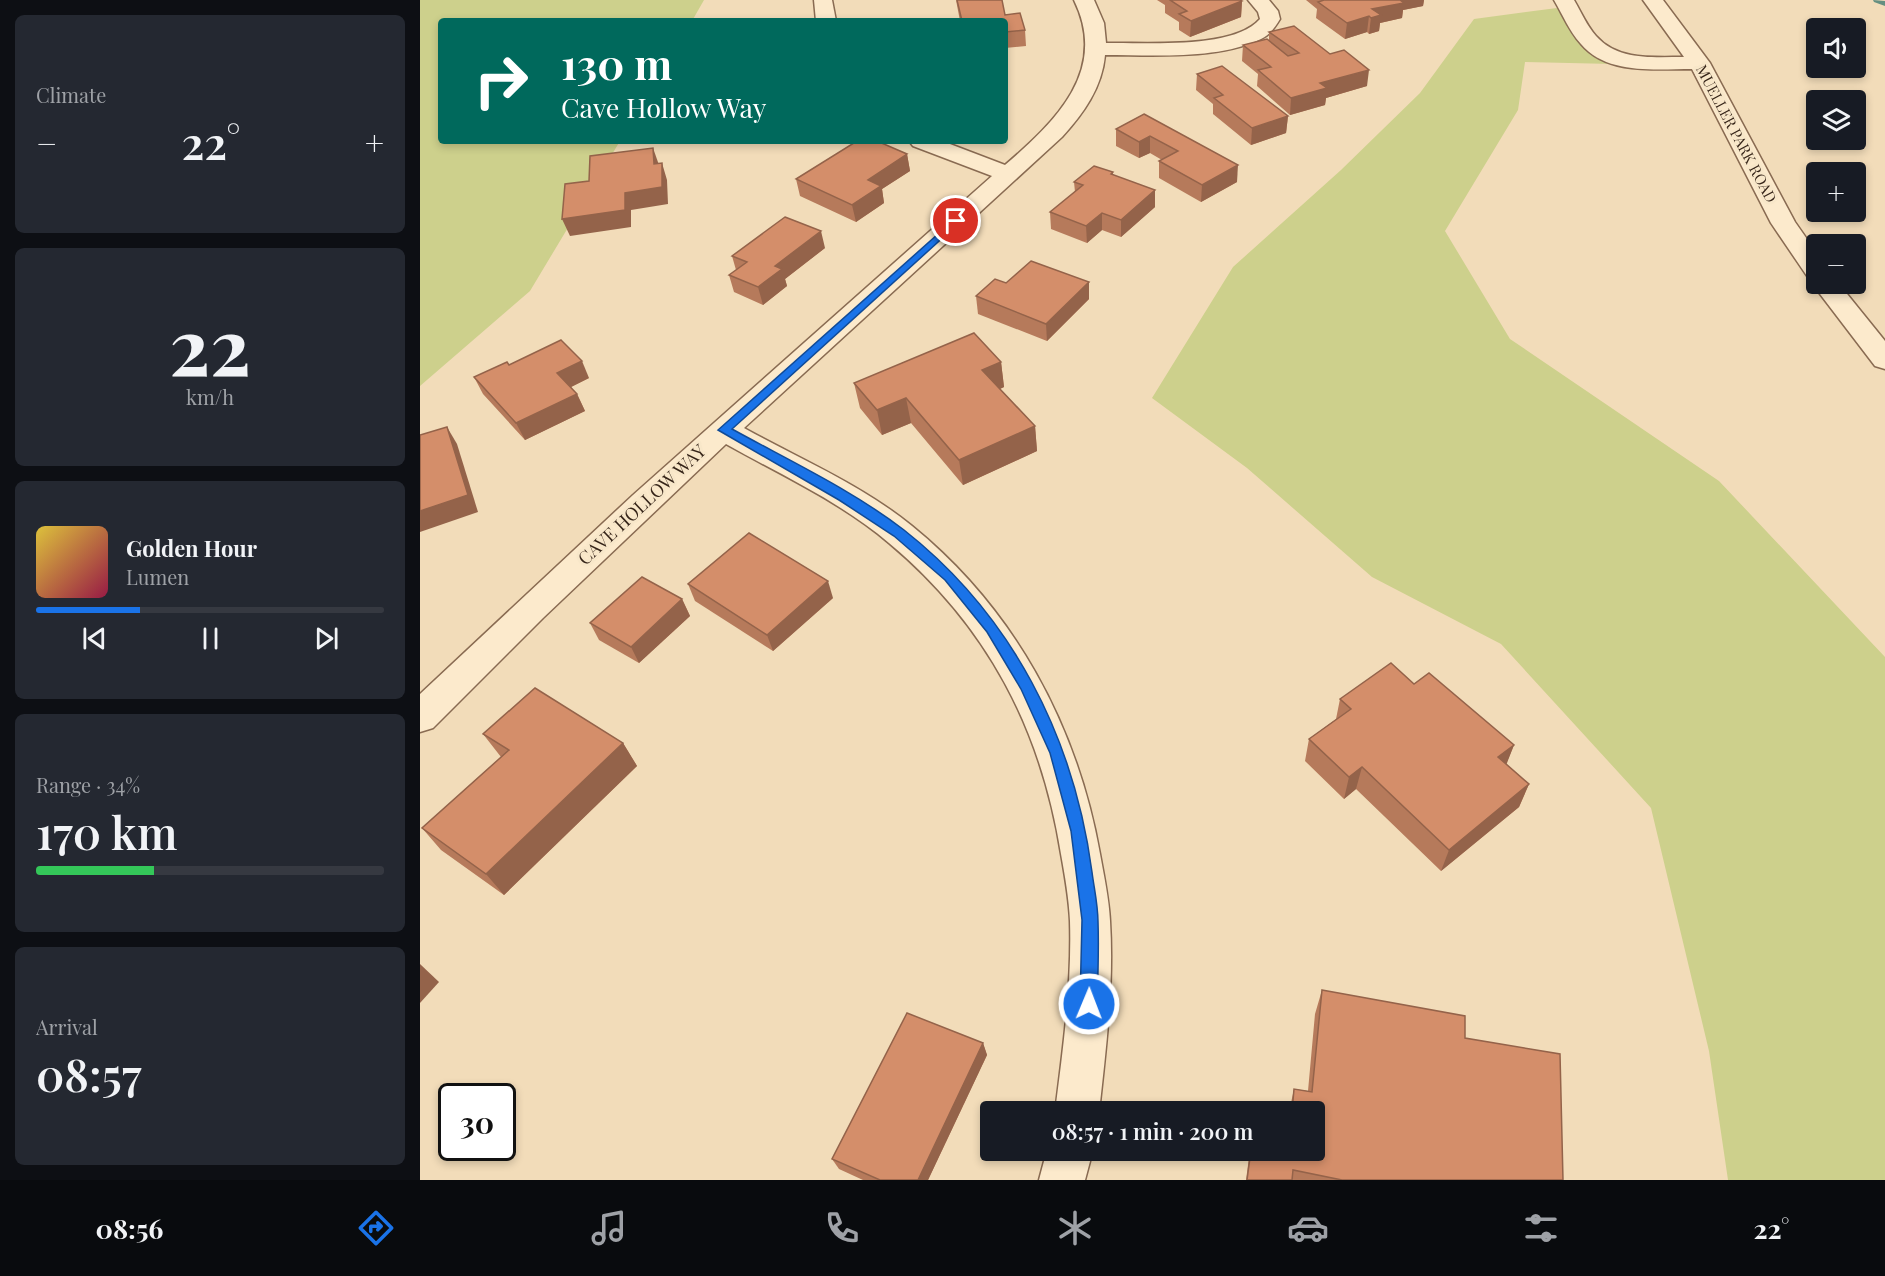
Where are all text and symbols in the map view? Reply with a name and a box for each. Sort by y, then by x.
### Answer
map controls [1806,18,1866,294]
button: sound [1806,18,1866,78]
text: 130 m [561,35,672,91]
icon: right [462,42,540,120]
street label: MUELLER PARK ROAD [1692,61,1782,206]
text: Climate [36,81,106,108]
text: Cave Hollow Way [561,89,766,125]
button: layers [1806,90,1866,150]
text: 22° [181,111,241,171]
text: − [36,120,57,164]
text: + [365,120,384,164]
button: + [1806,162,1866,222]
pin [930,195,981,246]
icon: arrive [939,204,972,237]
button: − [1806,234,1866,294]
text: 22 [169,292,251,396]
text: km/h [186,383,234,410]
street label: CAVE HOLLOW WAY [572,438,711,570]
text: Golden Hour [126,533,257,563]
text: Lumen [126,563,189,590]
icon: previous [78,622,111,655]
icon: pause [194,622,227,655]
icon: next [310,622,343,655]
text: Range · 34% [36,771,140,798]
text: 170 km [36,801,177,861]
position arrow [1057,972,1121,1036]
text: Arrival [36,1013,98,1040]
text: 08:57 [36,1043,141,1103]
speed limit sign: 30 [438,1083,516,1161]
text: 08:57 · 1 min · 200 m [1052,1116,1253,1146]
icon: directions [355,1207,397,1249]
icon: music [588,1207,630,1249]
icon: phone [821,1207,863,1249]
icon: climate [1054,1207,1096,1249]
icon: car [1287,1207,1329,1249]
icon: filters [1520,1207,1562,1249]
text: 08:56 [96,1210,164,1246]
text: 22° [1753,1210,1789,1246]

